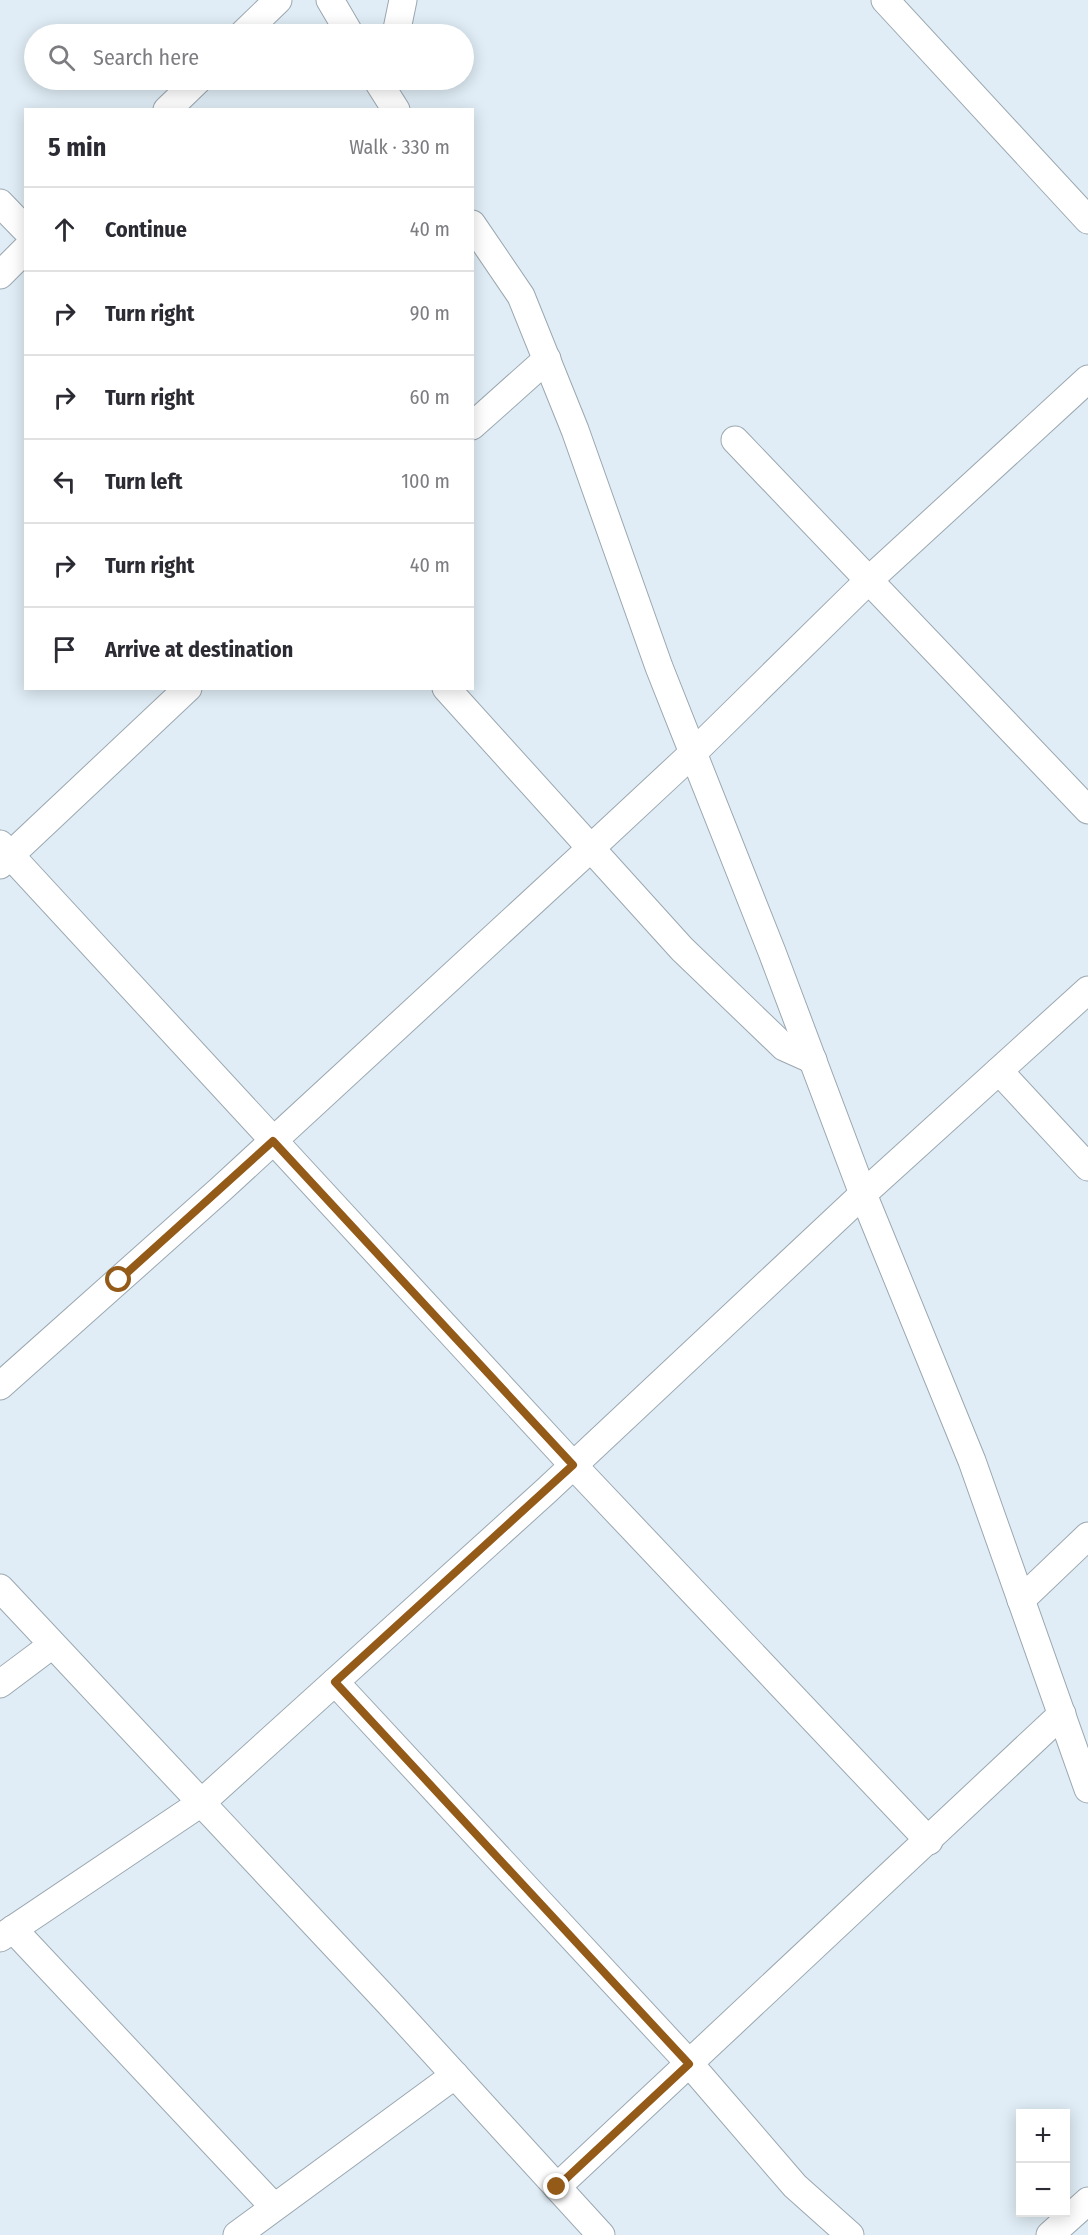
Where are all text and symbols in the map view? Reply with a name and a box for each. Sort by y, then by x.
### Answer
search box [24,24,474,90]
icon: search [45,41,78,74]
text: Search here [93,44,199,71]
text: 5 min [48,132,106,163]
text: Walk · 330 m [349,135,450,159]
icon: ahead [48,213,81,246]
text: Continue [105,216,187,243]
text: 40 m [410,217,450,241]
icon: right [48,297,81,330]
text: Turn right [105,300,194,327]
text: 90 m [410,301,450,325]
icon: right [48,381,81,414]
text: Turn right [105,384,194,411]
text: 60 m [410,385,450,409]
icon: left [48,465,81,498]
text: Turn left [105,468,183,495]
text: 100 m [401,469,450,493]
icon: right [48,549,81,582]
text: Turn right [105,552,194,579]
text: 40 m [410,553,450,577]
icon: arrive [48,633,81,666]
text: Arrive at destination [105,636,293,663]
route start [105,1266,131,1292]
map controls [1016,2109,1070,2217]
button: + [1016,2109,1070,2163]
button: − [1016,2163,1070,2217]
route end [543,2173,569,2199]

